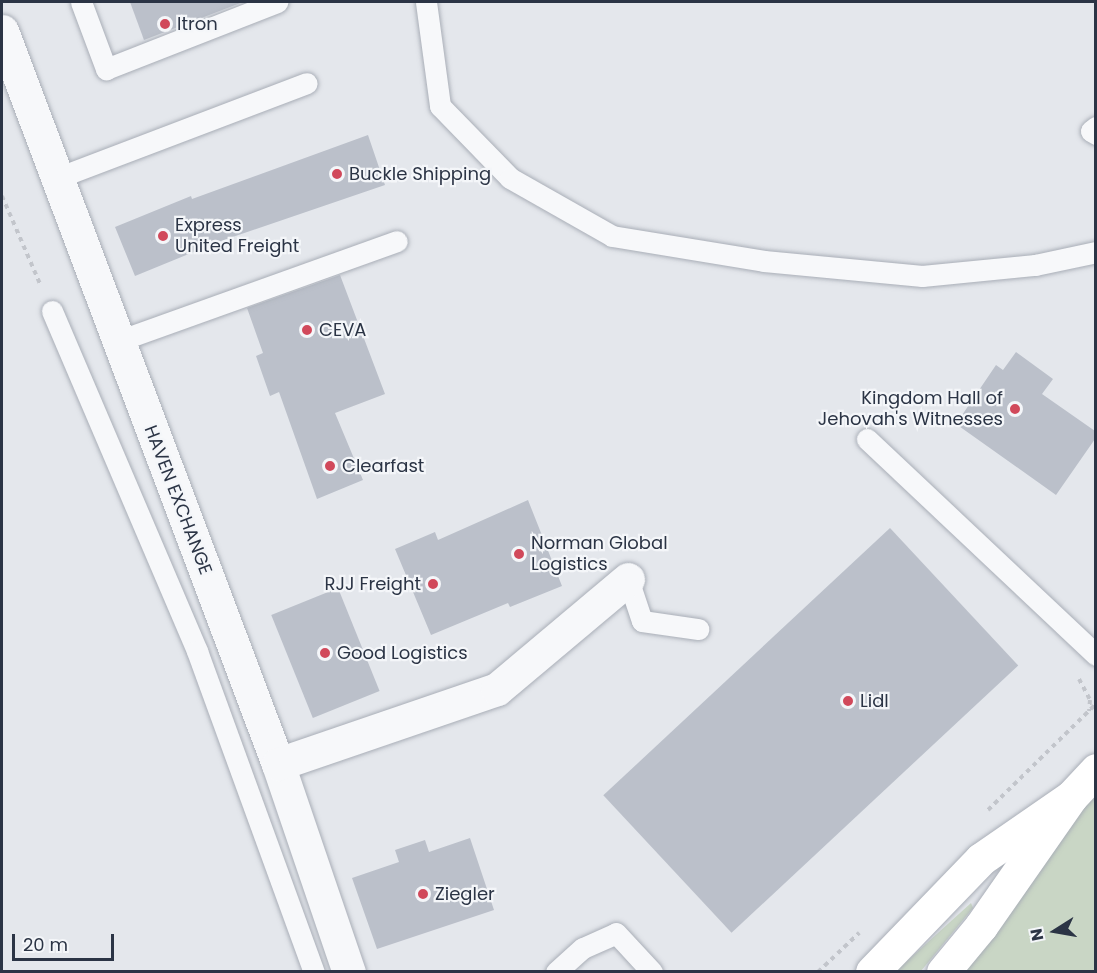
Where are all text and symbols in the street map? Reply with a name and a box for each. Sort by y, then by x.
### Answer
place label: Itron [177,13,218,35]
marker: Itron [158,17,172,31]
place label: Buckle Shipping [349,163,491,185]
marker: Buckle Shipping [330,167,344,181]
place label: Express United Freight [175,215,299,258]
marker: Express United Freight [156,229,170,243]
place label: CEVA [319,319,366,341]
marker: CEVA [300,323,314,337]
place label: Kingdom Hall of Jehovah's Witnesses [818,388,1003,430]
marker: Kingdom Hall of Jehovah's Witnesses [1008,402,1022,416]
street label: HAVEN EXCHANGE [140,422,216,578]
place label: Clearfast [342,455,424,477]
marker: Clearfast [323,459,337,473]
place label: Norman Global Logistics [531,533,668,576]
marker: Norman Global Logistics [512,547,526,561]
place label: RJJ Freight [325,573,421,595]
marker: RJJ Freight [426,577,440,591]
place label: Good Logistics [337,642,468,664]
marker: Good Logistics [318,646,332,660]
place label: Lidl [860,690,889,712]
marker: Lidl [841,694,855,708]
place label: Ziegler [435,883,495,905]
marker: Ziegler [416,887,430,901]
north arrow [1025,901,1085,961]
scale bar [15,922,117,960]
text: N [1024,926,1049,943]
text: 20 m [23,932,68,957]

